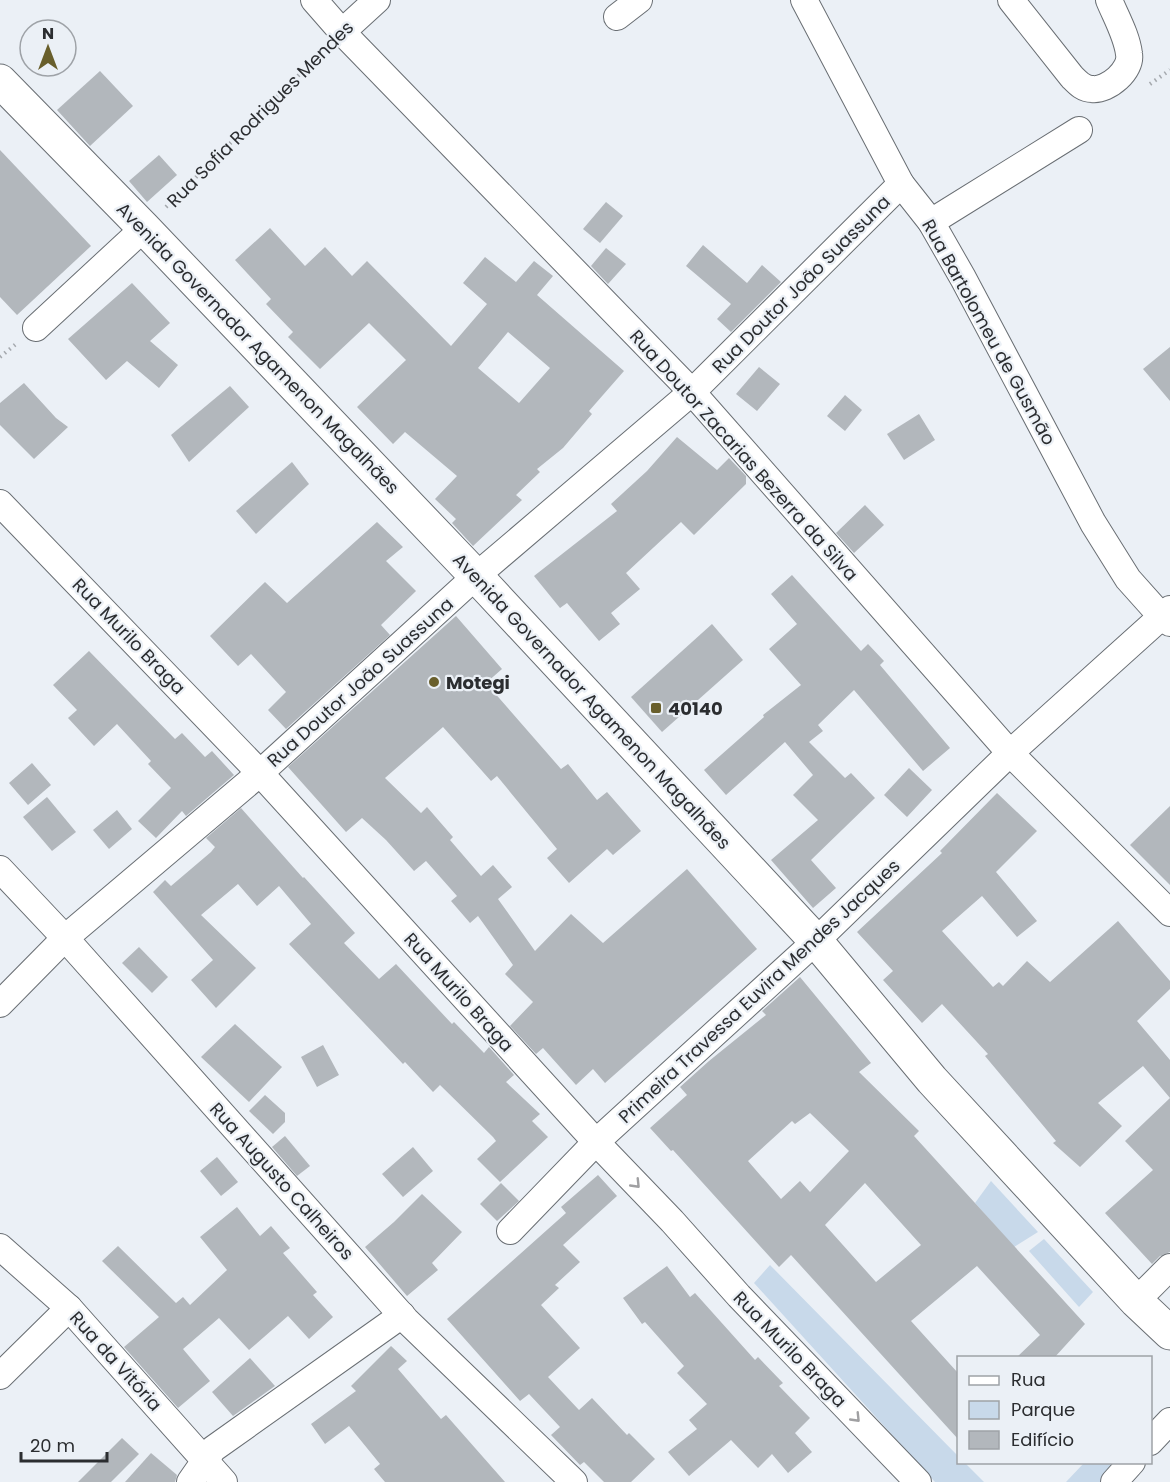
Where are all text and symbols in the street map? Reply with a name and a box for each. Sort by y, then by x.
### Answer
street label: Rua Sofia Rodrigues Mendes [161,15,359,213]
north arrow [18,18,78,78]
text: N [42,22,54,45]
street label: Rua Doutor João Suassuna [706,189,896,379]
street label: Avenida Governador Agamenon Magalhães [111,196,405,500]
street label: Rua Bartolomeu de Gusmão [916,215,1062,449]
street label: Rua Doutor Zacarias Bezerra da Silva [624,324,864,586]
street label: Avenida Governador Agamenon Magalhães [447,547,737,855]
street label: Rua Murilo Braga [67,572,191,700]
street label: Rua Doutor João Suassuna [261,592,459,772]
place label: Motegi [446,670,510,695]
marker: Motegi [427,675,441,689]
place label: 40140 [668,696,723,721]
marker: 40140 [649,701,663,715]
street label: Primeira Travessa Euvira Mendes Jacques [613,853,905,1129]
street label: Rua Murilo Braga [399,927,519,1057]
street label: Rua Augusto Calheiros [204,1097,360,1265]
one-way arrow [629,1177,640,1188]
street label: Rua Murilo Braga [728,1285,852,1413]
street label: Rua da Vitória [64,1306,168,1416]
legend [957,1356,1152,1464]
text: Rua [1011,1367,1046,1392]
text: Parque [1011,1397,1075,1422]
one-way arrow [849,1410,860,1421]
scale bar [21,1425,106,1463]
text: Edifício [1011,1427,1074,1452]
text: 20 m [30,1433,75,1458]

